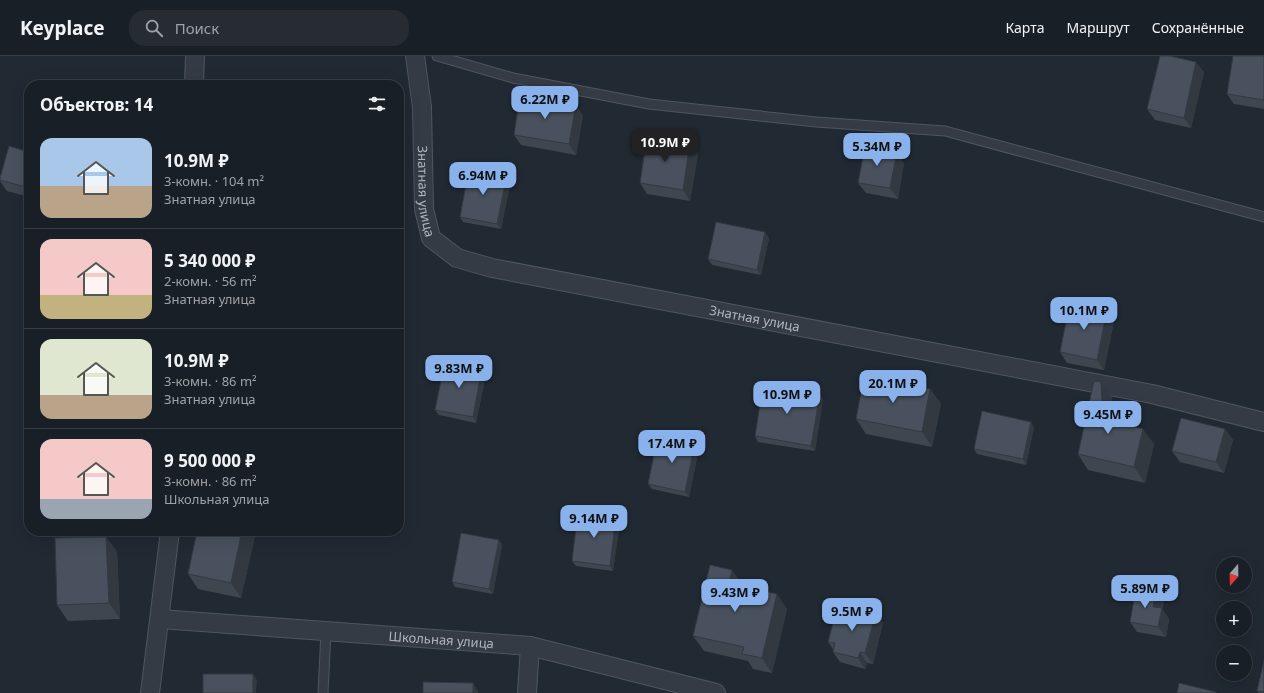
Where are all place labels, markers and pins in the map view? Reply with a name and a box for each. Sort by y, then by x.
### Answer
pin: 6.22M ₽ [508,86,582,120]
pin: 10.9M ₽ [628,129,702,163]
pin: 5.34M ₽ [840,133,914,167]
pin: 6.94M ₽ [446,162,520,196]
pin: 10.1M ₽ [1047,297,1121,331]
pin: 9.83M ₽ [422,355,496,389]
pin: 20.1M ₽ [856,370,930,404]
pin: 10.9M ₽ [750,381,824,415]
pin: 9.45M ₽ [1071,401,1145,435]
pin: 17.4M ₽ [635,430,709,464]
pin: 9.14M ₽ [557,505,631,539]
pin: 5.89M ₽ [1108,575,1182,609]
pin: 9.43M ₽ [698,579,772,613]
pin: 9.5M ₽ [819,598,885,632]

